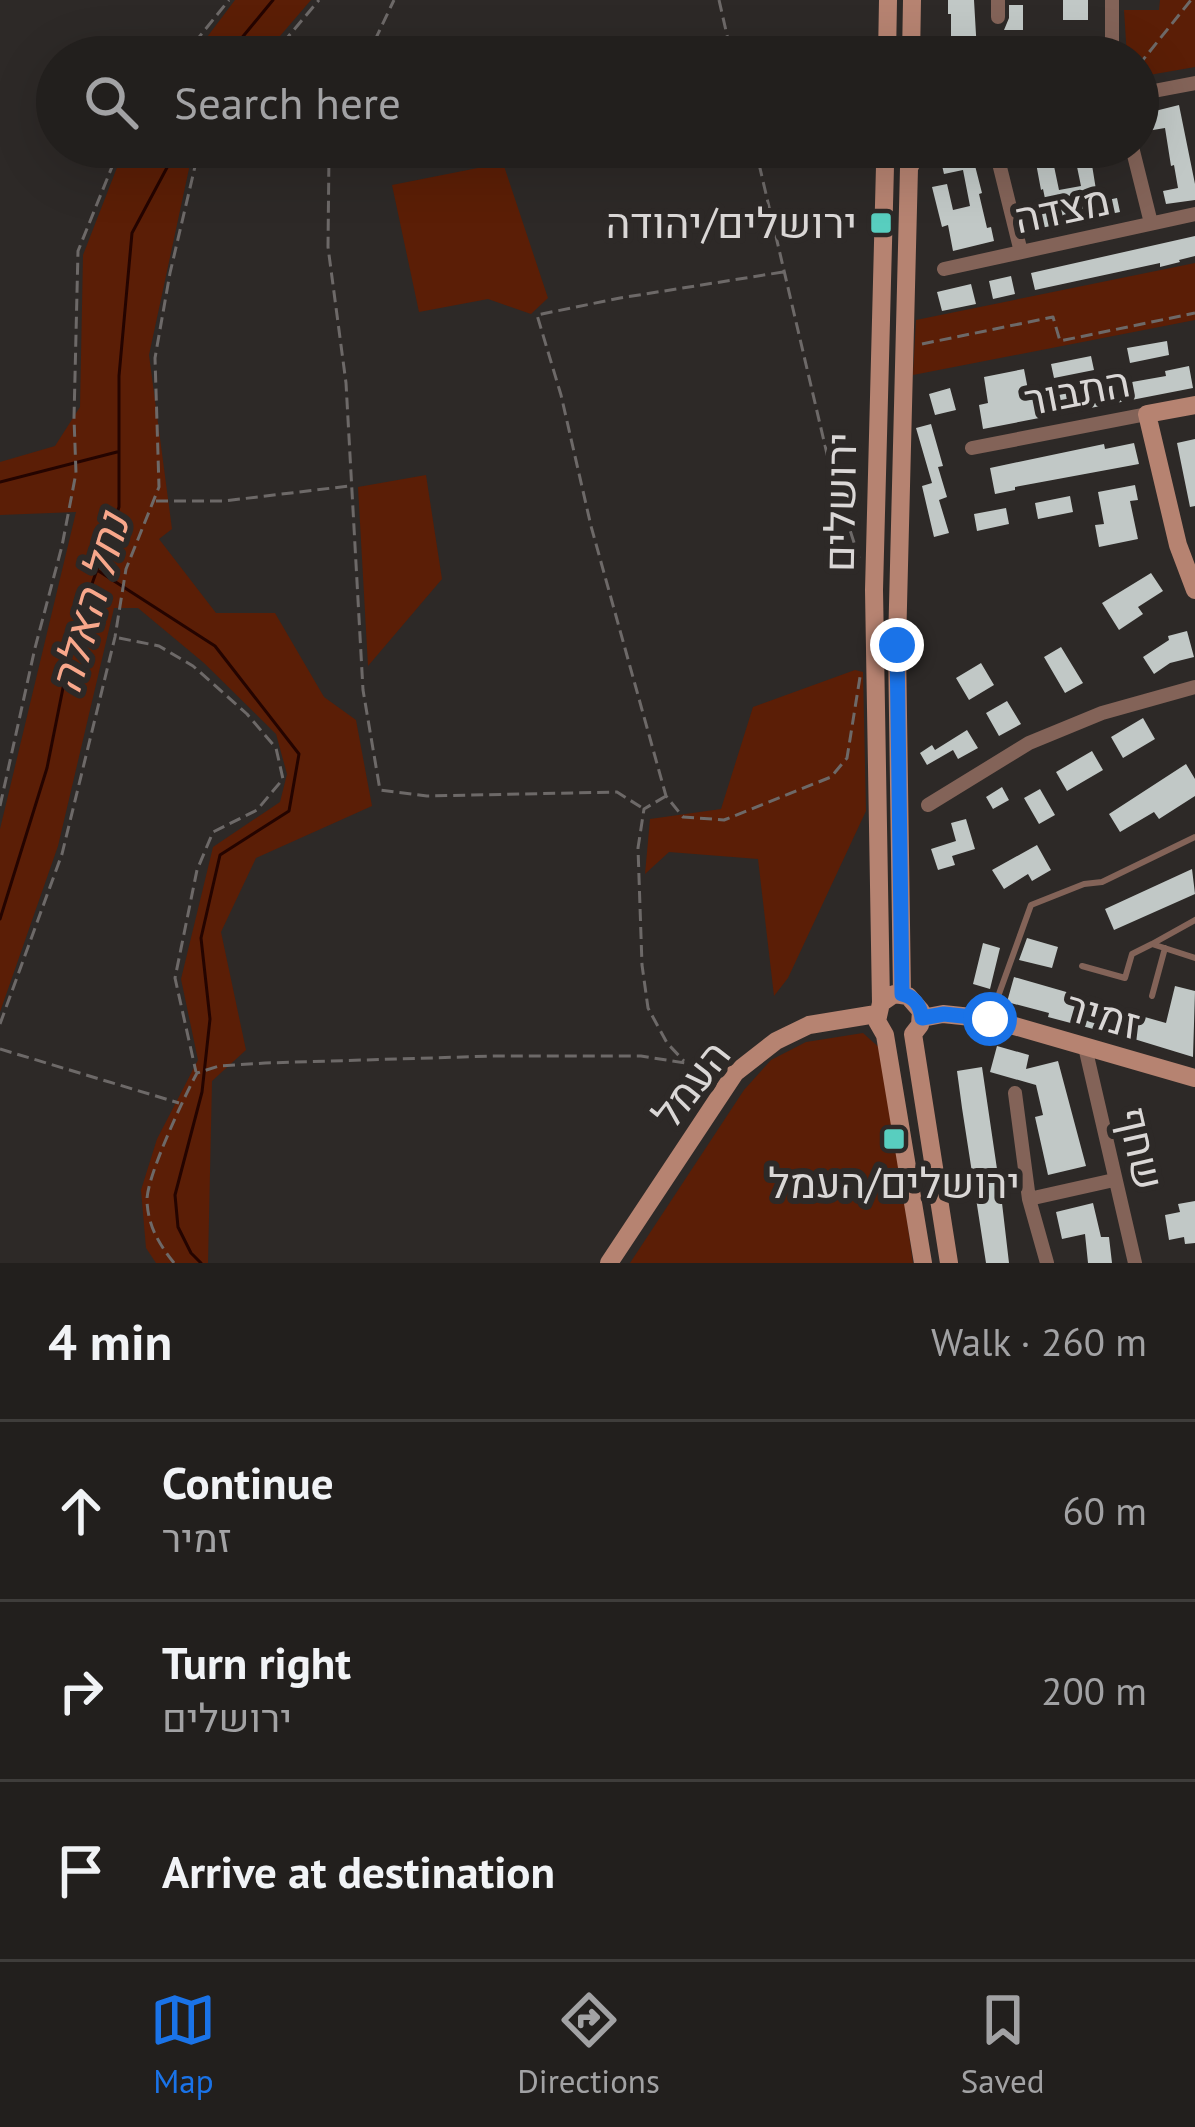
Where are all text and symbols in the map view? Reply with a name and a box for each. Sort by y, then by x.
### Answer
search box [36,36,1159,168]
icon: search [78,69,144,135]
text: Search here [174,73,401,131]
street label: מצדה [1009,172,1115,245]
place label: ירושלים/יהודה [606,195,857,250]
marker: ירושלים/יהודה [868,210,894,236]
street label: התבור [1020,353,1134,428]
street label: ירושלים [811,432,868,572]
water label: נחל האלה [35,504,142,699]
route end [870,618,924,672]
street label: זמיר [1060,978,1147,1051]
route start [963,992,1017,1046]
street label: העמל [639,1028,742,1139]
street label: שחף [1105,1101,1178,1195]
marker: ירושלים/העמל [881,1126,907,1152]
place label: ירושלים/העמל [768,1155,1020,1210]
text: 4 min [48,1308,172,1374]
text: Walk · 260 m [931,1316,1147,1367]
text: Continue [162,1453,334,1511]
icon: ahead [48,1478,114,1544]
text: 60 m [1062,1485,1147,1536]
text: זמיר [162,1512,231,1563]
text: Turn right [162,1633,351,1691]
icon: right [48,1658,114,1724]
text: 200 m [1041,1665,1147,1716]
text: ירושלים [162,1692,292,1743]
icon: arrive [48,1838,114,1904]
text: Arrive at destination [162,1842,555,1900]
tab: Map [150,1987,216,2102]
tab: Directions [517,1987,660,2102]
tab: Saved [961,1987,1045,2102]

